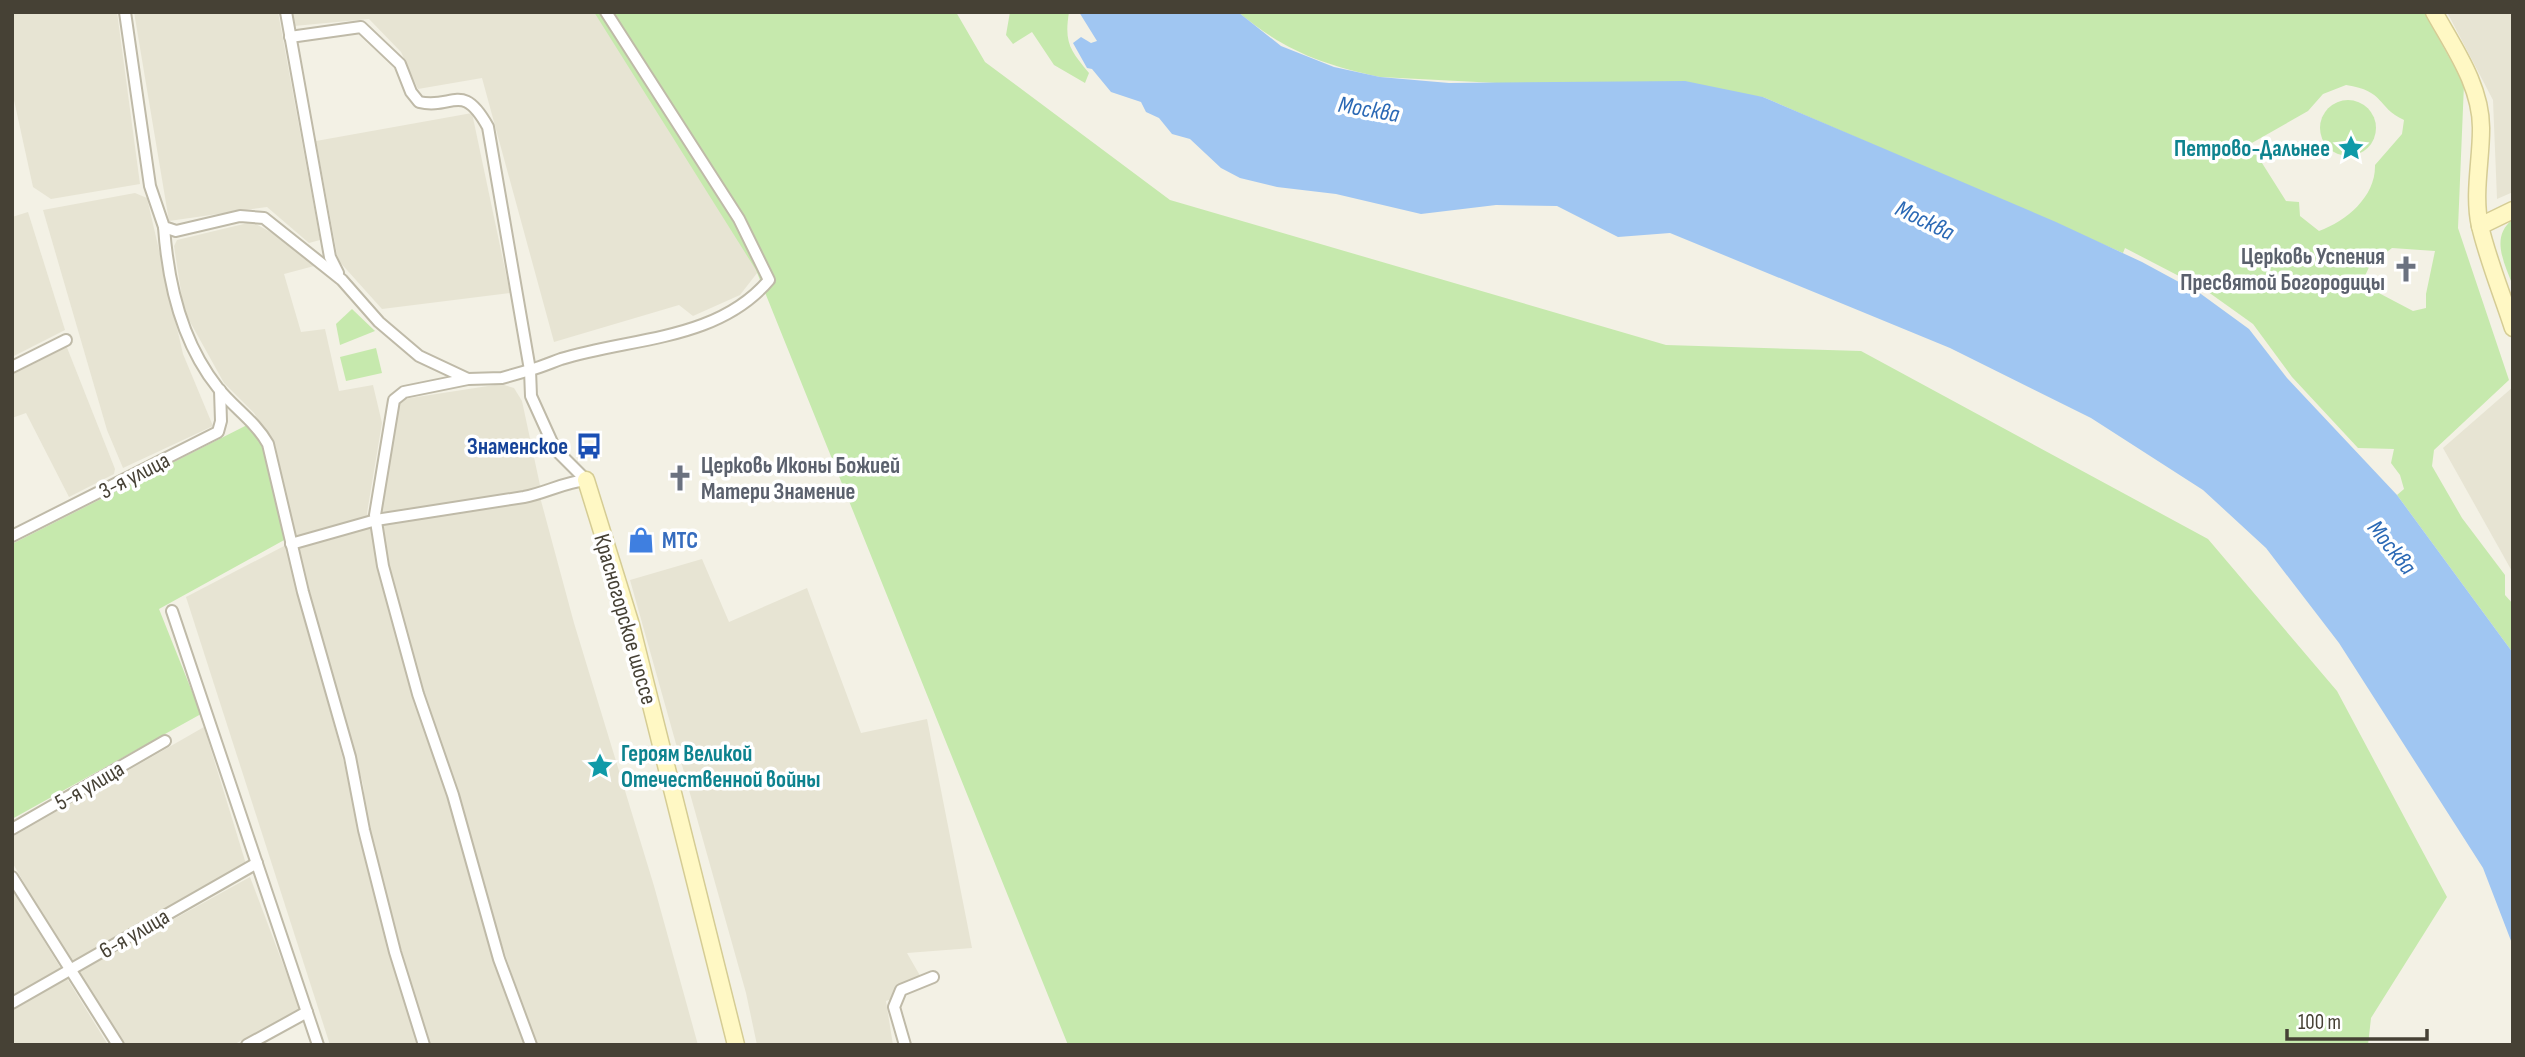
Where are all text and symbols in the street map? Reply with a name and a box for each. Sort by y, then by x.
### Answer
water label: Москва [1336,90,1402,129]
place icon: Петрово-Дальнее [2336,133,2366,163]
place label: Петрово-Дальнее [2174,135,2330,163]
water label: Москва [1891,194,1959,247]
place label: Церковь Успения Пресвятой Богородицы [2180,243,2385,297]
church icon: Церковь Успения Пресвятой Богородицы [2391,254,2421,284]
bus stop icon: Знаменское [574,431,604,461]
place label: Знаменское [467,433,568,461]
street label: 3-я улица [94,446,175,506]
place label: Церковь Иконы Божией Матери Знамение [701,452,900,506]
church icon: Церковь Иконы Божией Матери Знамение [665,463,695,493]
water label: Москва [2361,514,2422,581]
shop icon: МТС [626,525,656,555]
place label: МТС [662,527,698,555]
street label: Красногорское шоссе [587,531,663,708]
place label: Героям Великой Отечественной войны [621,740,820,794]
place icon: Героям Великой Отечественной войны [585,751,615,781]
street label: 5-я улица [50,755,129,817]
street label: 6-я улица [95,903,174,965]
scale bar [2287,998,2427,1042]
text: 100 m [2298,1010,2341,1035]

